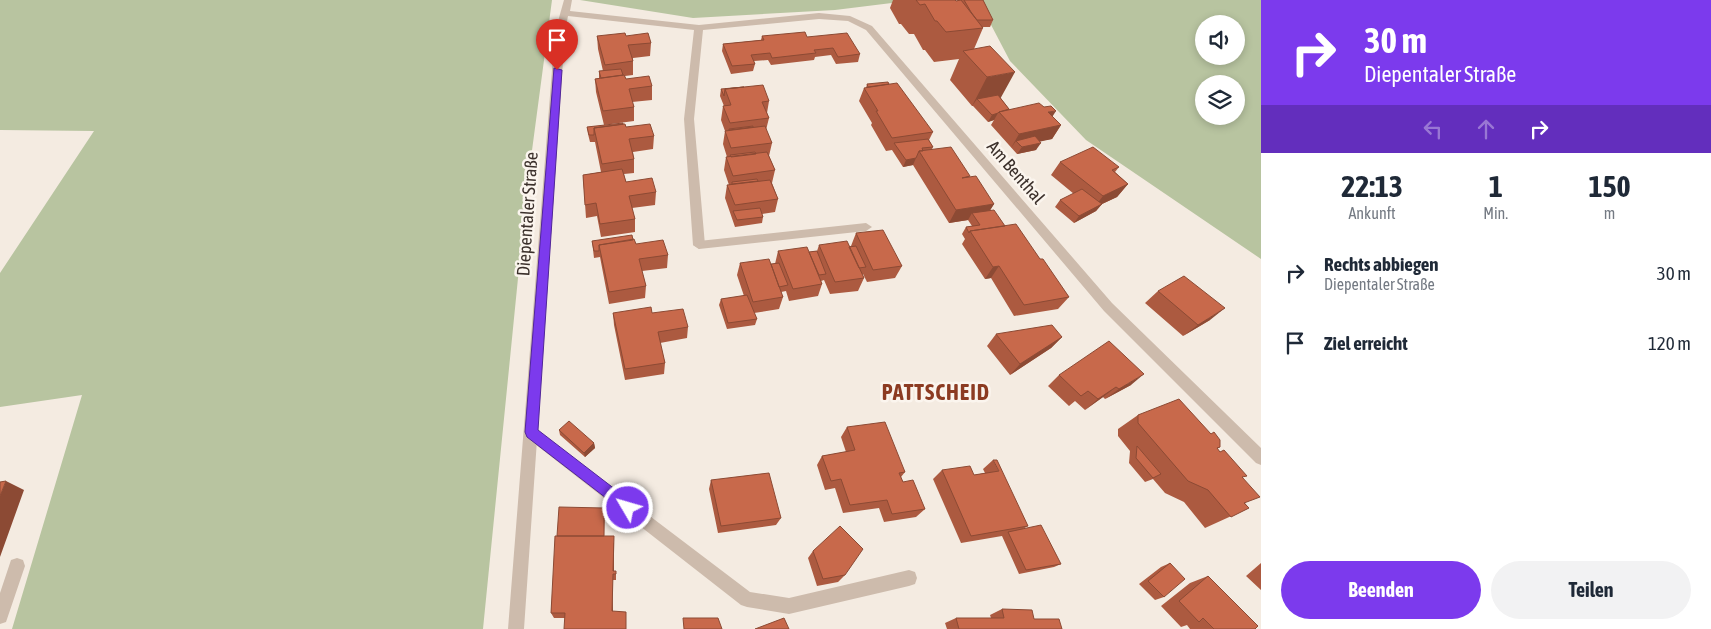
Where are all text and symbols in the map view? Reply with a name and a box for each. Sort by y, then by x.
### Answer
map controls [1195,15,1245,125]
button: sound [1195,15,1245,65]
pin [536,19,578,70]
icon: right [1281,20,1346,85]
text: 30 m [1364,20,1427,60]
icon: arrive [543,26,571,54]
text: Diepentaler Straße [1364,61,1516,87]
button: layers [1195,75,1245,125]
icon: left [1419,115,1447,143]
icon: ahead [1472,115,1500,143]
icon: right [1525,115,1553,143]
street label: Am Benthal [983,136,1049,208]
street label: Diepentaler Straße [512,151,542,277]
text: 22:13 [1341,169,1403,203]
text: 1 [1489,169,1503,203]
text: 150 [1588,169,1631,203]
text: Ankunft [1349,204,1396,222]
text: Min. [1483,204,1508,222]
text: m [1604,204,1615,222]
text: Rechts abbiegen [1324,253,1439,275]
icon: right [1281,259,1309,287]
text: 30 m [1657,262,1691,284]
text: Diepentaler Straße [1324,275,1435,293]
icon: arrive [1281,329,1309,357]
text: Ziel erreicht [1324,332,1408,354]
text: 120 m [1648,332,1691,354]
district label: PATTSCHEID [882,379,990,405]
position arrow [601,481,653,533]
button: Beenden [1281,561,1481,619]
button: Teilen [1491,561,1691,619]

